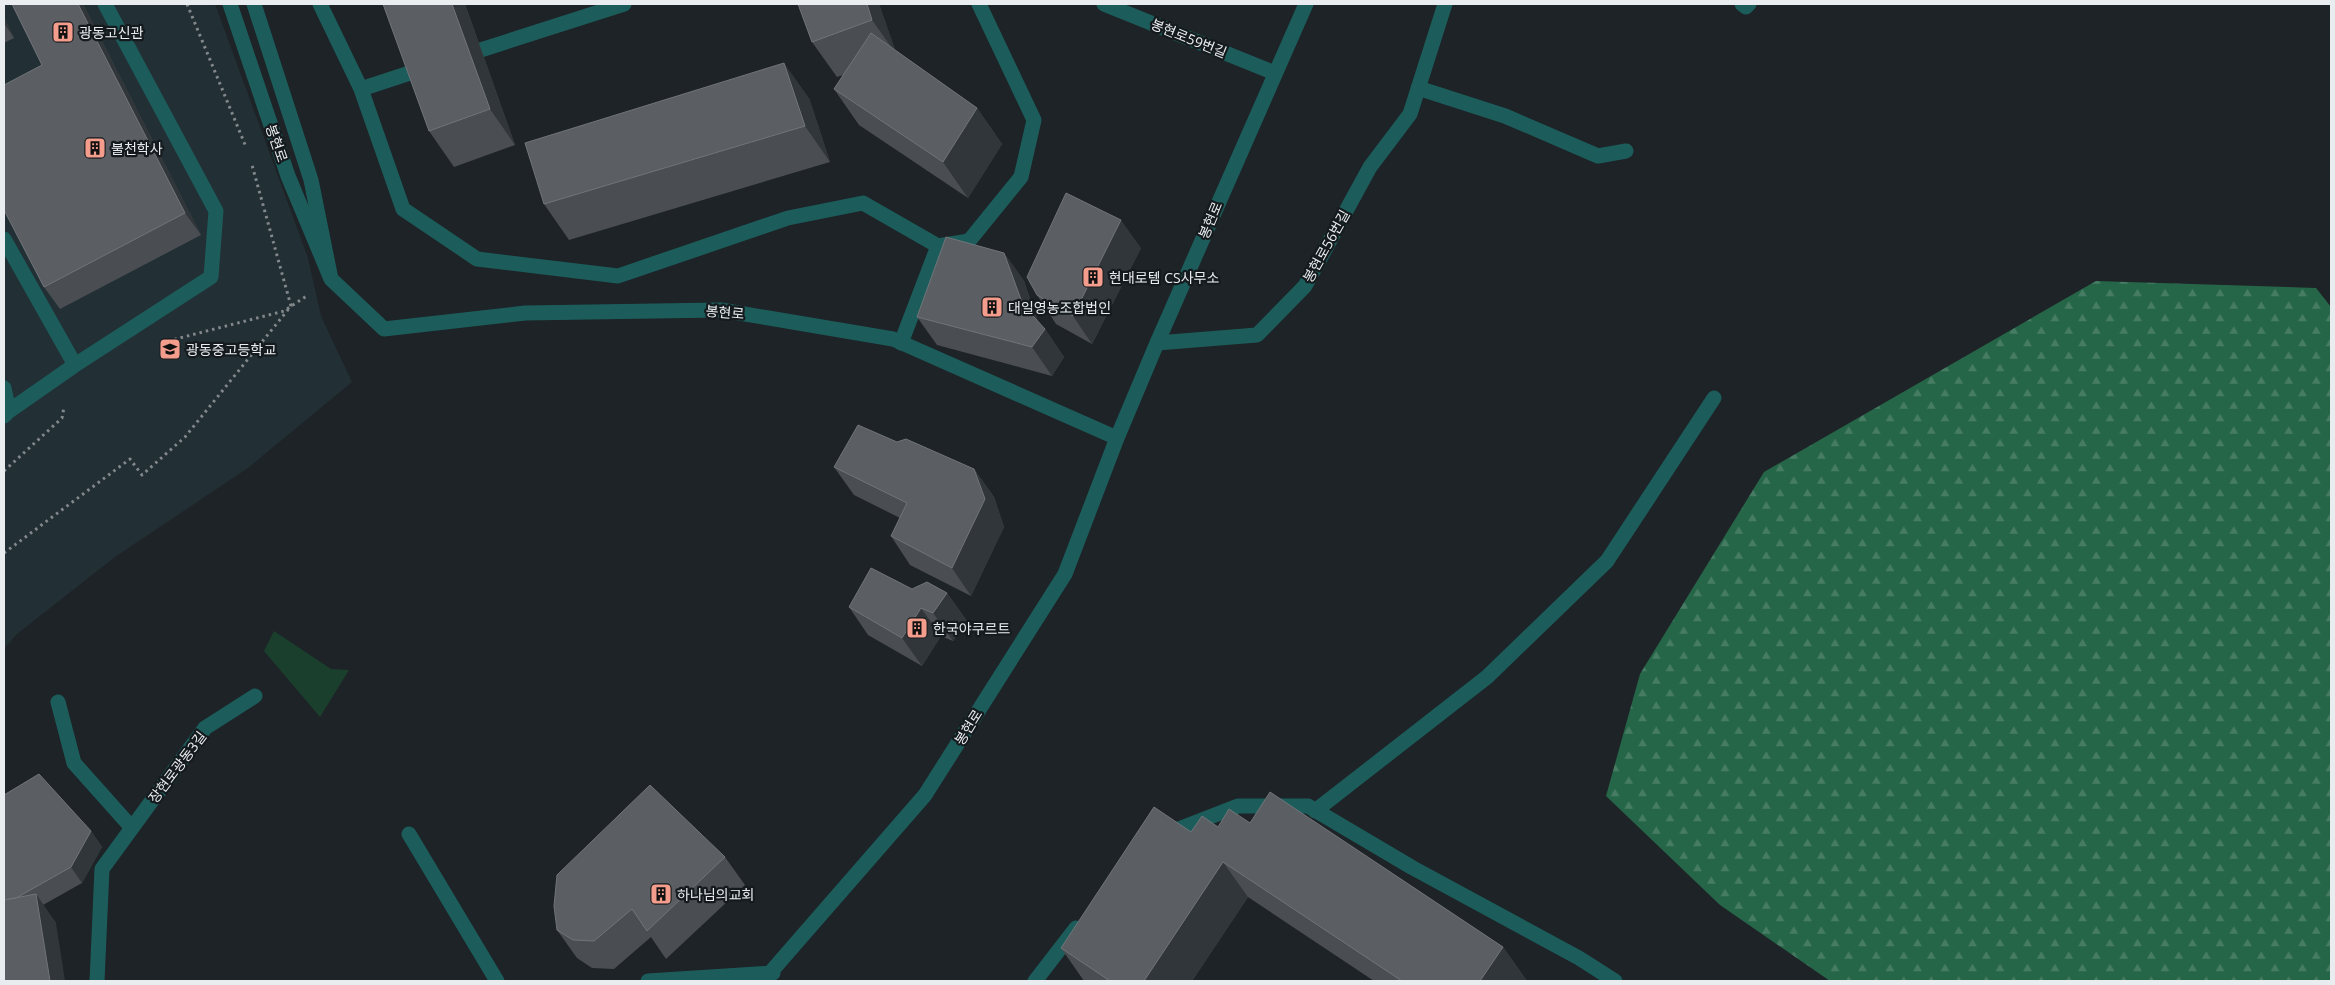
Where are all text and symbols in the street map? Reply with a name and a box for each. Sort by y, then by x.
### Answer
street label: 봉현로59번길 [1148,14,1230,62]
building icon: 광동고신관 [51,20,75,44]
place label: 광동고신관 [79,23,144,42]
street label: 봉현로 [262,122,292,164]
building icon: 불천학사 [83,136,107,160]
place label: 불천학사 [111,139,163,158]
street label: 봉현로 [1194,198,1226,241]
street label: 봉현로56번길 [1298,206,1354,286]
building icon: 현대로템 CS사무소 [1081,265,1105,289]
place label: 현대로템 CS사무소 [1109,268,1219,287]
building icon: 대일영농조합법인 [980,295,1004,319]
place label: 대일영농조합법인 [1008,298,1111,317]
street label: 봉현로 [705,301,745,323]
school or university icon: 광동중고등학교 [158,337,182,361]
place label: 광동중고등학교 [186,340,276,359]
building icon: 한국야쿠르트 [905,616,929,640]
place label: 한국야쿠르트 [933,619,1010,638]
street label: 봉현로 [950,705,986,748]
street label: 장현로광동3길 [144,727,210,807]
building icon: 하나님의교회 [649,882,673,906]
place label: 하나님의교회 [677,885,754,904]

